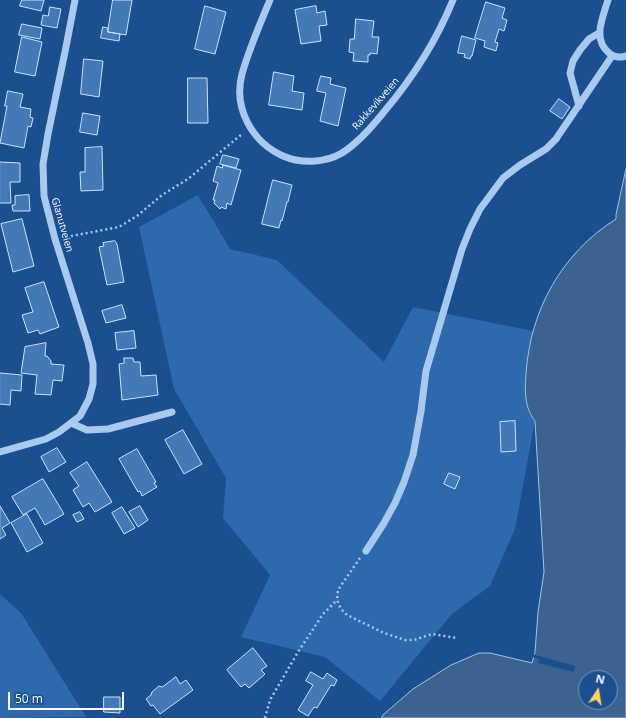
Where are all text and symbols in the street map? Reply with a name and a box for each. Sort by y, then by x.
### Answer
street label: Rakkevikveien [350,75,402,133]
street label: Glanutveien [49,196,75,254]
north arrow [578,670,618,710]
text: N [594,670,606,687]
scale bar [10,684,126,710]
text: 50 m [15,690,43,707]

